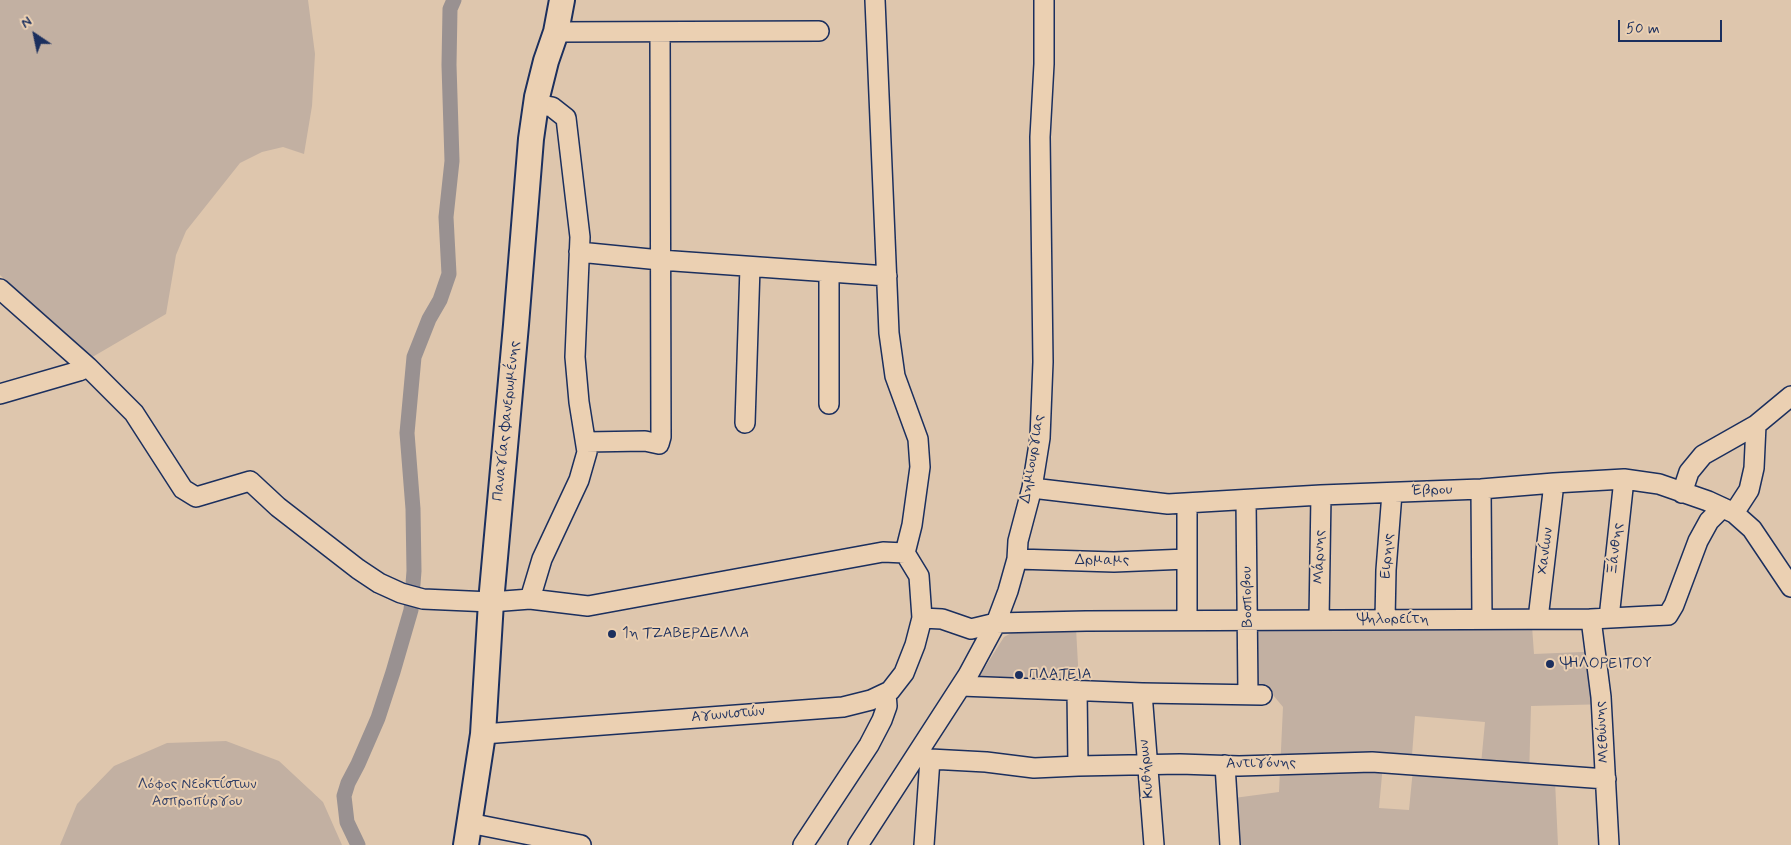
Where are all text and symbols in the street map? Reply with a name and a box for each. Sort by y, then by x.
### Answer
north arrow [10,10,60,60]
scale bar [1621,10,1725,42]
text: N [18,12,36,33]
text: 50 m [1626,19,1660,39]
street label: Παναγίας Φανερωμένης [490,340,524,502]
street label: Δημιουργιας [1017,413,1049,505]
street label: Έβρου [1411,481,1453,501]
street label: Ξάνθης [1604,522,1628,576]
street label: Χανίων [1534,526,1558,576]
street label: Μάρνης [1311,530,1329,584]
street label: Ειρηνς [1377,533,1399,579]
street label: Δρμαμς [1075,552,1129,570]
street label: Βοσποβου [1238,566,1258,628]
street label: Ψηλορείτη [1357,611,1429,629]
place label: 1η ΤΖΑΒΕΡΔΕΛΛΑ [622,625,749,643]
marker: 1η ΤΖΑΒΕΡΔΕΛΛΑ [606,628,618,640]
place label: ΨΗΛΟΡΕΙΤΟΥ [1560,655,1652,673]
marker: ΨΗΛΟΡΕΙΤΟΥ [1544,658,1556,670]
place label: ΠΛΑΤΕΙΑ [1029,666,1092,684]
marker: ΠΛΑΤΕΙΑ [1013,669,1025,681]
street label: Μεθώνης [1592,700,1614,764]
street label: Αγωνιστών [690,703,766,727]
street label: Κυθήρων [1135,739,1159,799]
street label: Αντιγόνης [1226,754,1296,774]
park label: Λόφος Νεοκτίστων Ασπροπύργου [137,776,257,811]

